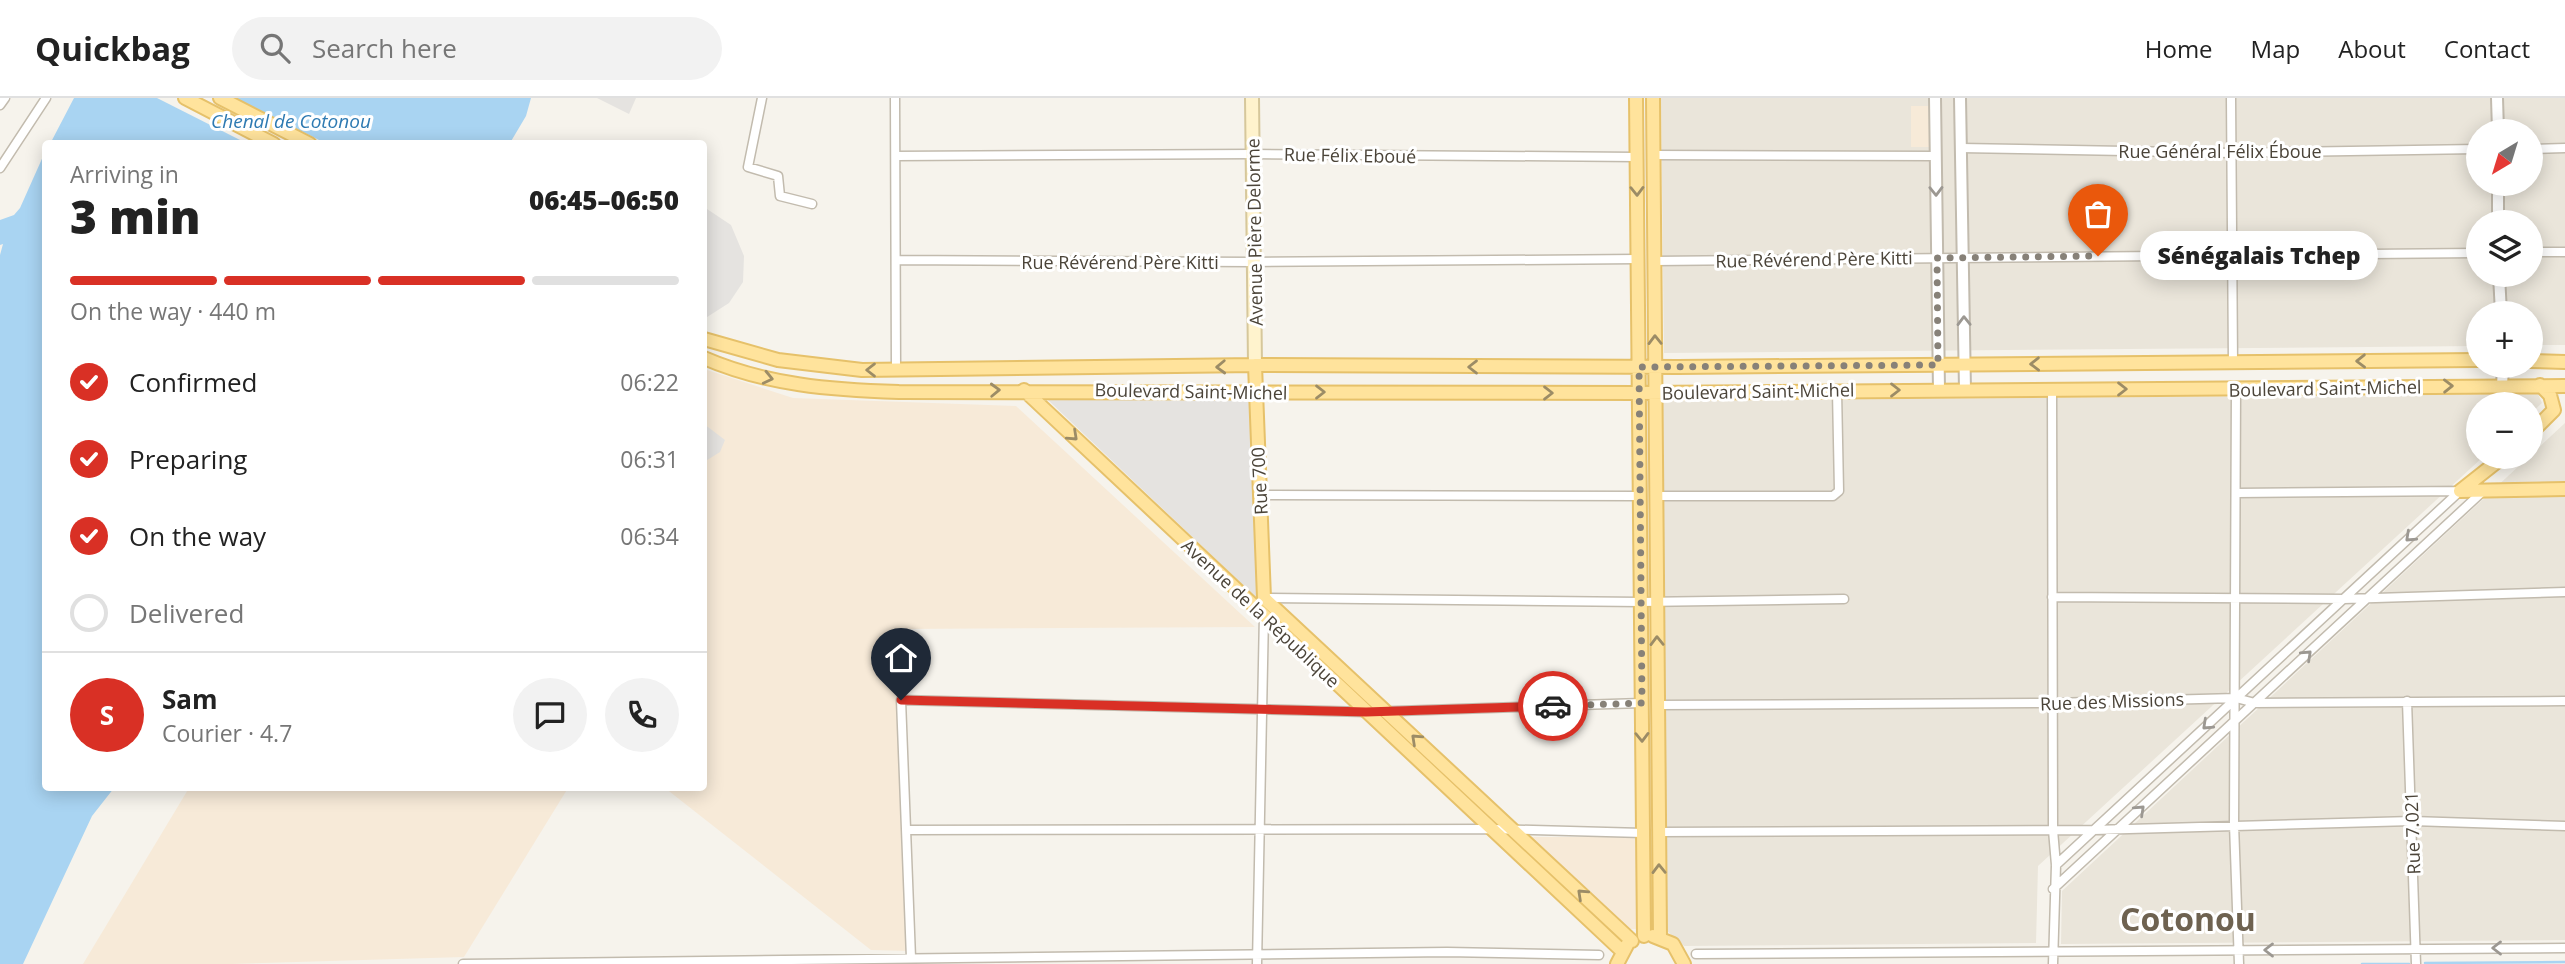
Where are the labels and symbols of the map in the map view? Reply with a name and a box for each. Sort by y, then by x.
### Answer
water label: Chenal de Cotonou [211,108,371,134]
north arrow [2466,119,2543,196]
street label: Avenue Pière Delorme [1240,138,1268,326]
street label: Rue Général Félix Éboue [2118,139,2322,163]
street label: Rue Félix Eboué [1284,142,1416,168]
pin [2068,184,2128,256]
one-way arrow [1629,186,1645,196]
one-way arrow [1928,186,1944,196]
callout: Sénégalais Tchep [2140,232,2378,280]
street label: Rue Révérend Père Kitti [1715,245,1913,273]
street label: Rue Révérend Père Kitti [1021,250,1219,274]
one-way arrow [1956,316,1972,326]
one-way arrow [1647,334,1663,345]
one-way arrow [2355,353,2366,369]
one-way arrow [2030,357,2041,372]
one-way arrow [1215,359,1226,374]
one-way arrow [1467,359,1477,375]
one-way arrow [865,362,875,378]
one-way arrow [762,370,774,384]
street label: Boulevard Saint-Michel [2228,374,2422,402]
street label: Boulevard Saint-Michel [1094,377,1288,405]
street label: Boulevard Saint-Michel [1661,377,1855,405]
one-way arrow [2443,379,2454,394]
one-way arrow [2118,381,2128,397]
one-way arrow [1890,382,1901,398]
one-way arrow [989,383,1000,398]
one-way arrow [1315,384,1326,400]
one-way arrow [1543,385,1553,401]
one-way arrow [1065,428,1078,441]
street label: Rue 700 [1245,447,1273,515]
one-way arrow [2405,529,2418,541]
street label: Avenue de la République [1177,533,1345,693]
pin [871,628,931,700]
one-way arrow [1649,635,1665,646]
one-way arrow [2299,651,2312,664]
courier [1518,671,1588,741]
street label: Rue des Missions [2040,686,2184,716]
one-way arrow [2202,717,2215,729]
one-way arrow [1635,731,1650,742]
one-way arrow [1411,735,1424,748]
street label: Rue 7.021 [2399,791,2425,875]
one-way arrow [2132,805,2145,818]
one-way arrow [1651,863,1667,873]
one-way arrow [1577,890,1590,903]
district label: Cotonou [2120,897,2256,940]
one-way arrow [2491,940,2502,956]
one-way arrow [2264,942,2274,958]

